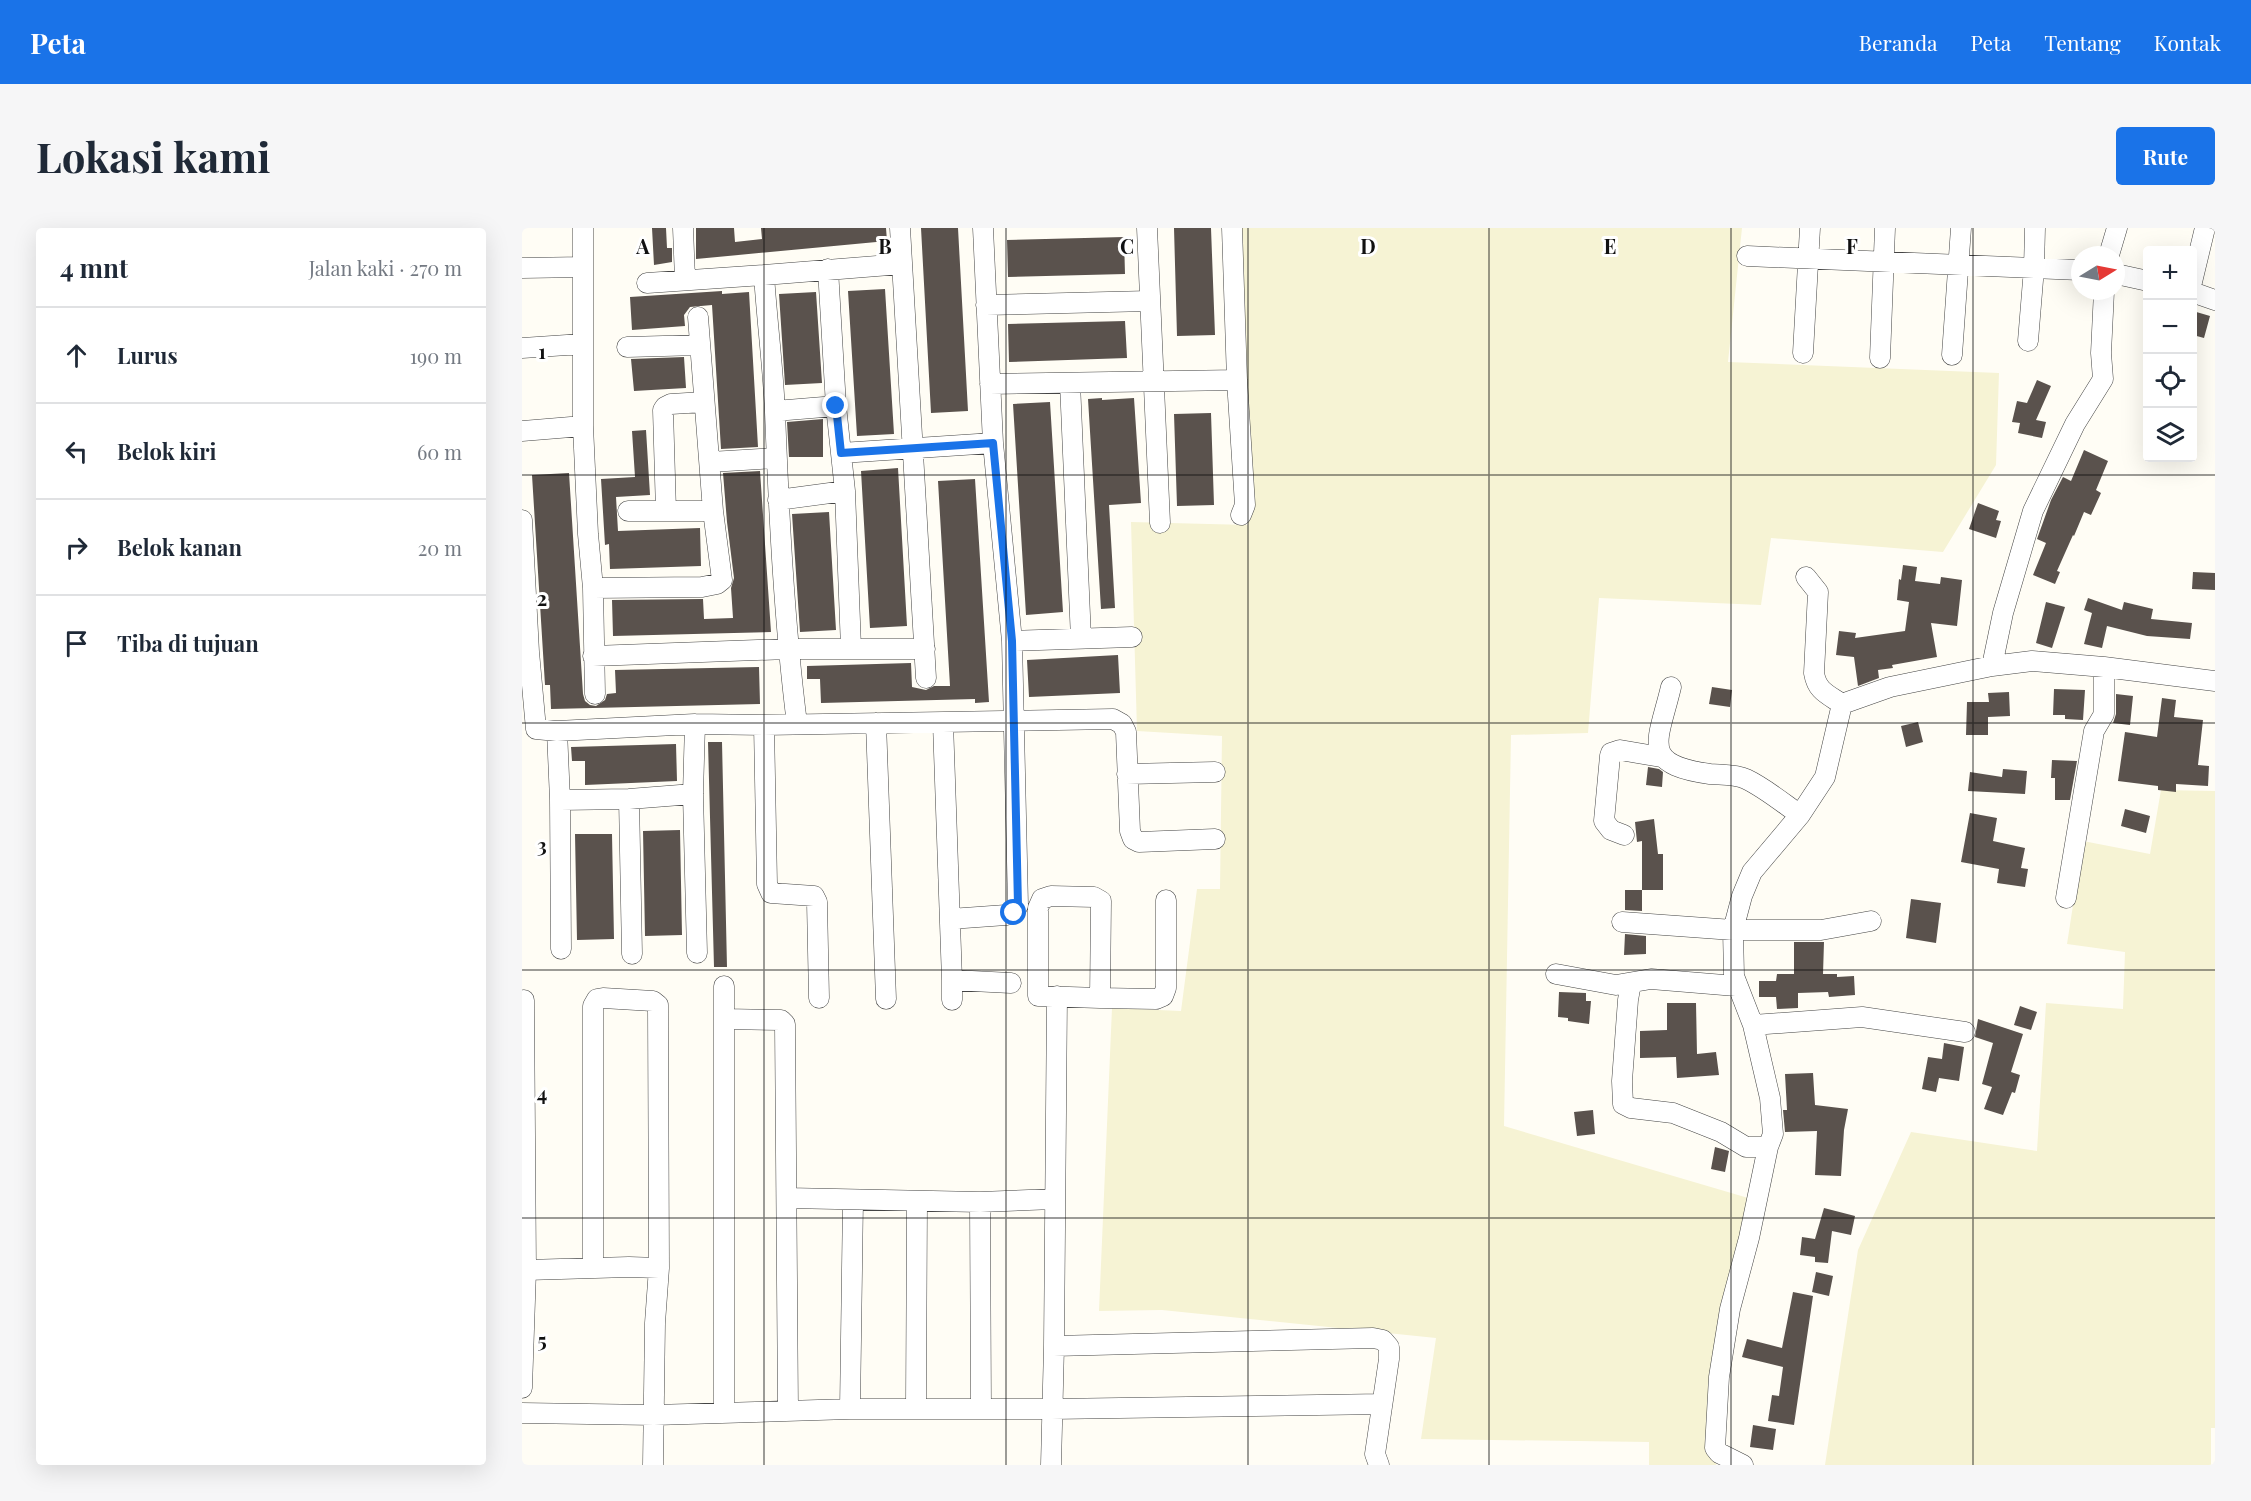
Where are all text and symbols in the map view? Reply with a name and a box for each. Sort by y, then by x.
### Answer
text: Peta [30,24,86,61]
text: Beranda [1859,28,1938,56]
text: Peta [1971,28,2011,56]
text: Tentang [2044,28,2121,56]
text: Kontak [2154,28,2221,56]
button: Rute [2116,127,2215,185]
text: Lokasi kami [36,128,270,184]
text: A [635,232,650,259]
text: B [878,232,892,259]
text: C [1120,232,1134,259]
text: D [1360,232,1376,259]
text: E [1604,232,1616,259]
text: F [1846,232,1858,259]
north arrow [2071,246,2125,300]
map controls [2143,246,2197,462]
button: + [2143,246,2197,300]
text: 4 mnt [60,250,128,285]
text: Jalan kaki · 270 m [309,254,462,281]
button: − [2143,300,2197,354]
text: 1 [538,337,546,364]
icon: ahead [60,339,93,372]
text: Lurus [117,340,178,370]
text: 190 m [410,342,462,369]
button: locate [2143,354,2197,408]
route end [822,392,848,418]
button: layers [2143,408,2197,462]
icon: left [60,435,93,468]
text: Belok kiri [117,436,216,466]
text: 60 m [417,438,462,465]
icon: right [60,531,93,564]
text: Belok kanan [117,532,242,562]
text: 20 m [418,534,462,561]
text: 2 [537,584,547,611]
icon: arrive [60,627,93,660]
text: Tiba di tujuan [117,628,259,658]
text: 3 [537,831,547,858]
route start [1000,899,1026,925]
text: 4 [537,1079,547,1106]
text: 5 [537,1326,547,1353]

